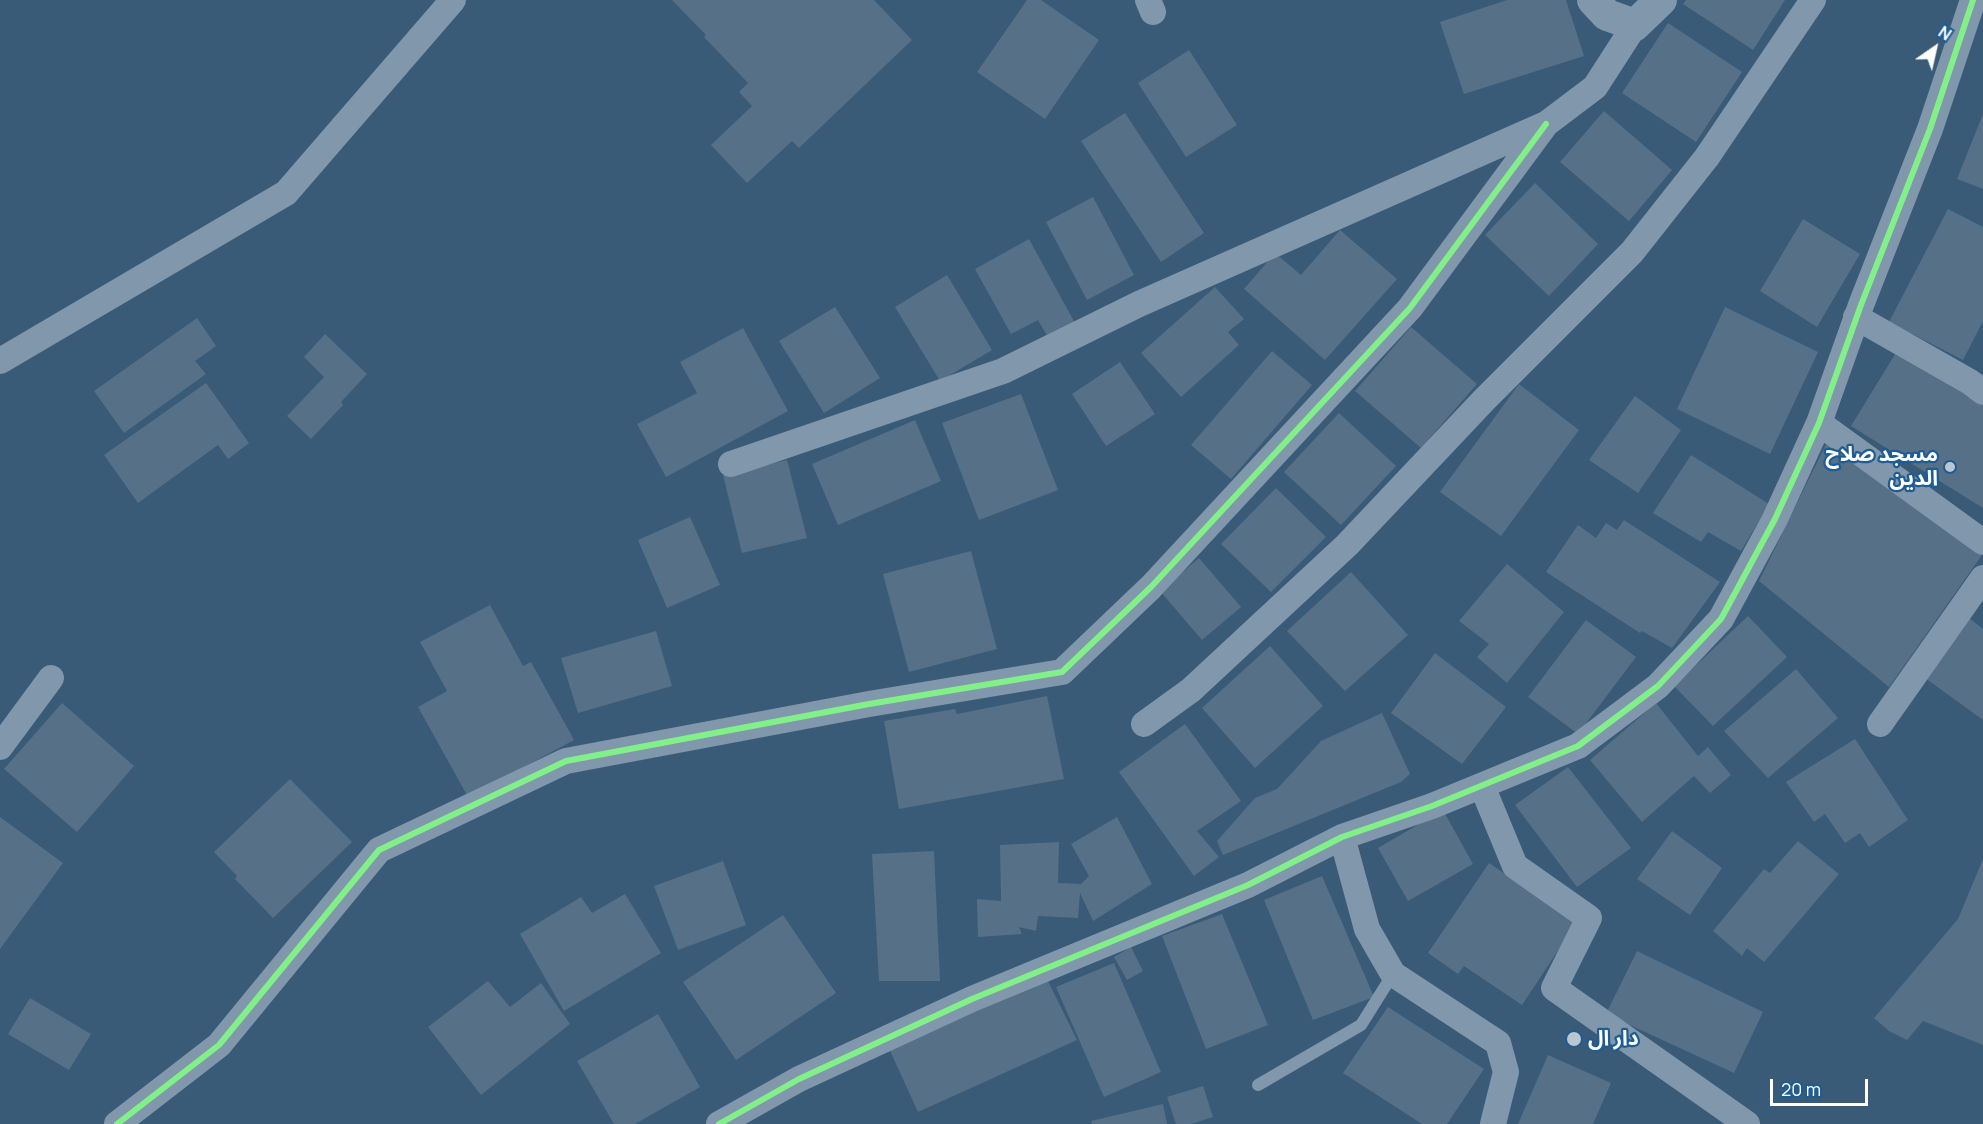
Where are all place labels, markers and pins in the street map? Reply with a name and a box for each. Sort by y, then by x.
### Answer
place label: مسجد صلاح الدين [1825,442,1938,492]
marker: مسجد صلاح الدين [1943,460,1957,474]
place label: دار ال [1588,1026,1639,1052]
marker: دار ال [1565,1030,1583,1048]

